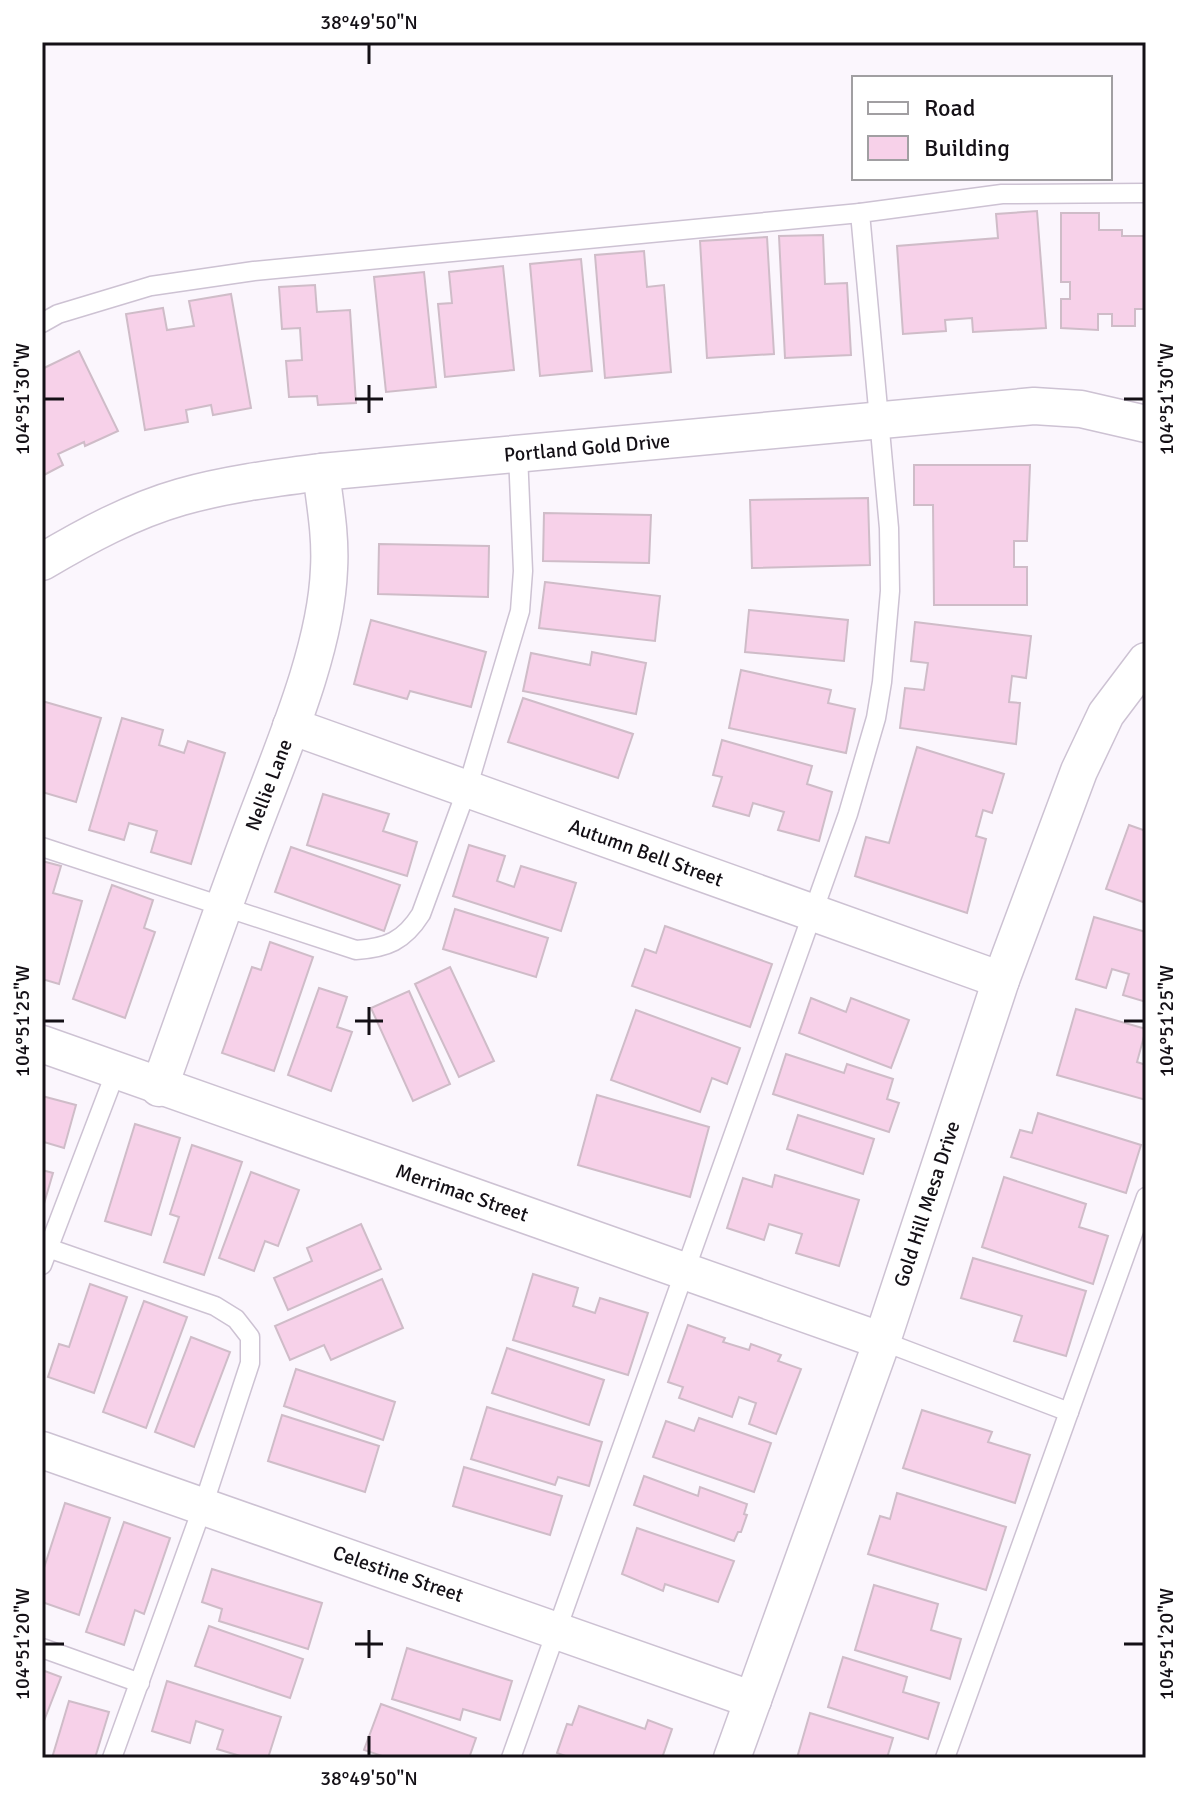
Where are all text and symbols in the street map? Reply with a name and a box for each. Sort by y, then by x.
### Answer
text: 38°49'50"N [320,10,418,35]
legend [852,76,1112,180]
text: Road [924,93,975,123]
text: Building [924,133,1010,163]
text: 104°51'30"W [10,343,35,455]
text: 104°51'30"W [1154,343,1179,455]
street label: Portland Gold Drive [503,428,671,468]
street label: Nellie Lane [240,736,298,834]
street label: Autumn Bell Street [565,813,727,893]
text: 104°51'25"W [10,965,35,1077]
text: 104°51'25"W [1154,965,1179,1077]
street label: Gold Hill Mesa Drive [888,1118,966,1290]
street label: Merrimac Street [392,1159,532,1227]
street label: Celestine Street [329,1540,467,1608]
text: 104°51'20"W [10,1588,35,1700]
text: 104°51'20"W [1154,1588,1179,1700]
text: 38°49'50"N [320,1766,418,1791]

